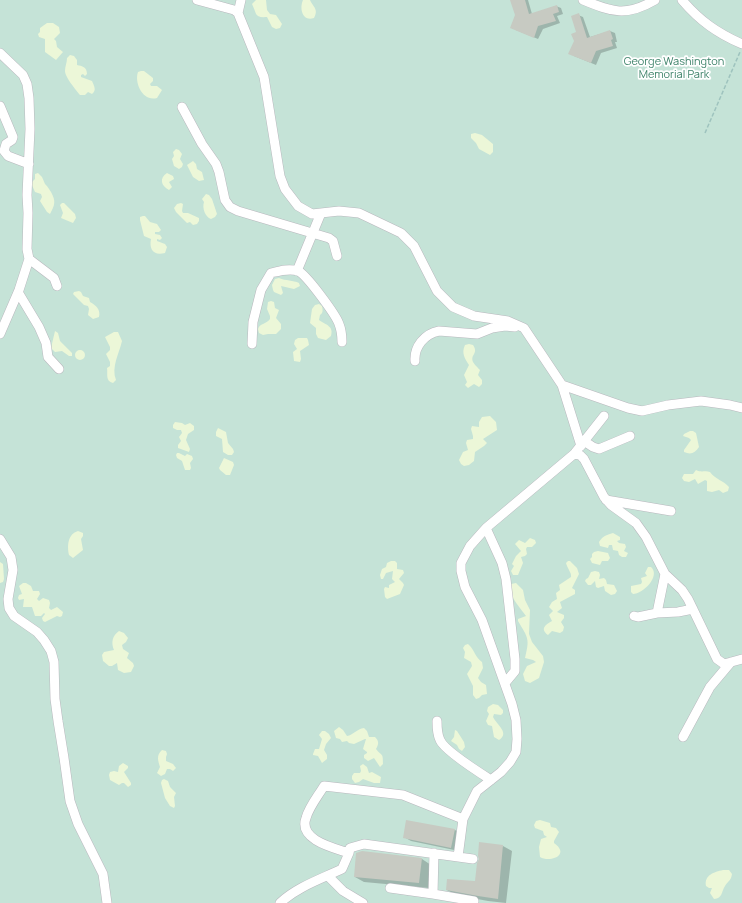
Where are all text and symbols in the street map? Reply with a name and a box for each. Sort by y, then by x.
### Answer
park label: George Washington Memorial Park [624,55,724,81]

